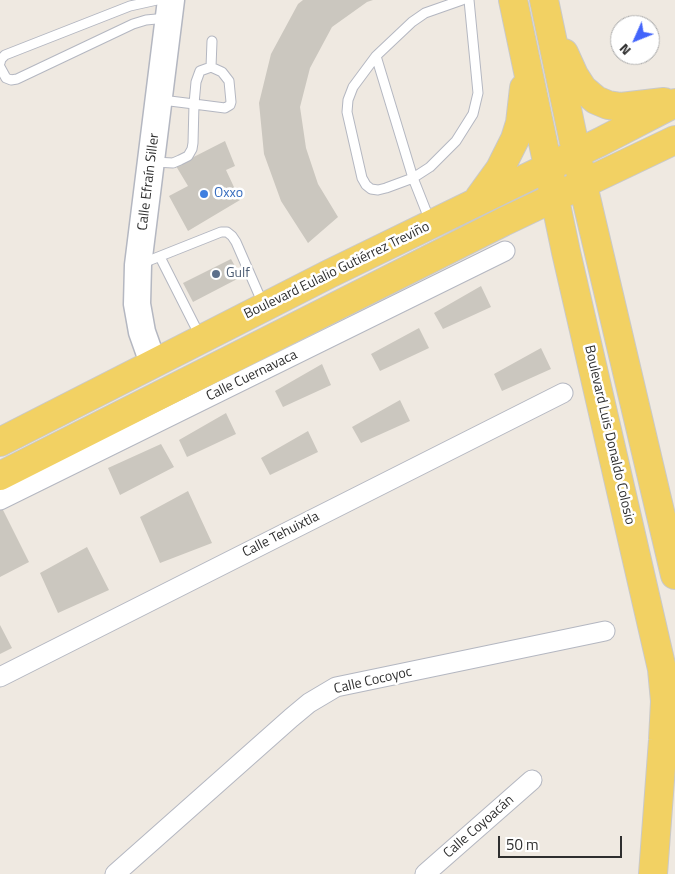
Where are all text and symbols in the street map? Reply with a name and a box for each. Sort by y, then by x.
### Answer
north arrow [610,15,660,65]
text: N [614,39,635,61]
street label: Calle Efraín Siller [135,132,163,232]
place label: Oxxo [214,186,243,202]
marker: Oxxo [198,188,210,200]
street label: Boulevard Eulalio Gutiérrez Treviño [242,219,432,323]
place label: Gulf [226,266,250,282]
marker: Gulf [210,268,222,280]
street label: Boulevard Luis Donaldo Colosio [580,344,638,526]
street label: Calle Cuernavaca [204,347,300,405]
street label: Calle Tehuixtla [240,508,322,562]
street label: Calle Cocoyoc [332,664,414,698]
street label: Calle Coyoacán [440,792,518,862]
scale bar [500,826,624,858]
text: 50 m [506,833,539,856]

